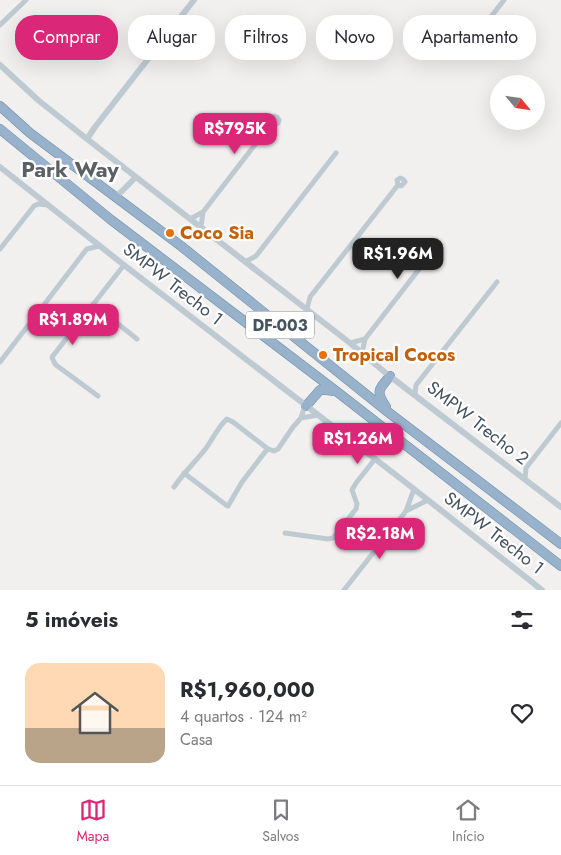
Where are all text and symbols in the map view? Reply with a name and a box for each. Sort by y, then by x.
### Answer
chip: Comprar [15,15,118,60]
chip: Alugar [128,15,215,60]
chip: Filtros [225,15,306,60]
chip: Novo [316,15,393,60]
chip: Apartamento [403,15,536,60]
north arrow [490,75,545,130]
map controls [490,75,545,130]
pin: R$795K [194,112,276,155]
text: R$795K [204,117,266,140]
district label: Park Way [21,153,119,185]
place label: Coco Sia [180,220,254,246]
marker: Coco Sia [164,227,176,239]
street label: SMPW Trecho 1 [117,237,229,331]
pin: R$1.96M [352,238,444,280]
text: R$1.96M [363,242,433,265]
pin: R$1.89M [27,304,119,346]
text: R$1.89M [39,308,107,331]
road number: DF-003 [246,312,314,338]
place label: Tropical Cocos [333,342,455,368]
marker: Tropical Cocos [317,349,329,361]
street label: SMPW Trecho 2 [421,375,535,471]
pin: R$1.26M [312,422,404,465]
text: R$1.26M [323,427,393,450]
street label: SMPW Trecho 1 [438,486,550,580]
pin: R$2.18M [334,518,426,560]
text: R$2.18M [346,522,414,545]
text: 5 imóveis [25,605,118,635]
icon: filters [508,606,536,634]
text: R$1,960,000 [180,675,315,705]
icon: home [65,683,125,743]
icon: heart [508,699,536,727]
text: 4 quartos · 124 m² [180,705,307,728]
text: Casa [180,728,213,751]
tab: Mapa [76,796,109,846]
tab: Salvos [262,796,299,846]
tab: Início [452,796,485,846]

